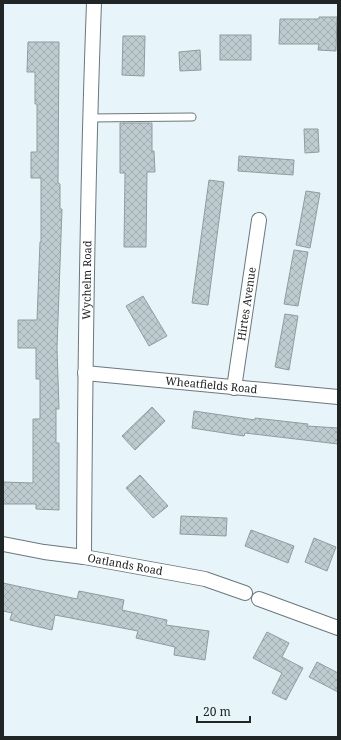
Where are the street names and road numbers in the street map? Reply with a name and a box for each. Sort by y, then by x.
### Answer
street label: Wychelm Road [78,240,94,320]
street label: Hirtes Avenue [233,266,259,342]
street label: Wheatfields Road [165,373,258,396]
street label: Oatlands Road [87,550,164,578]

